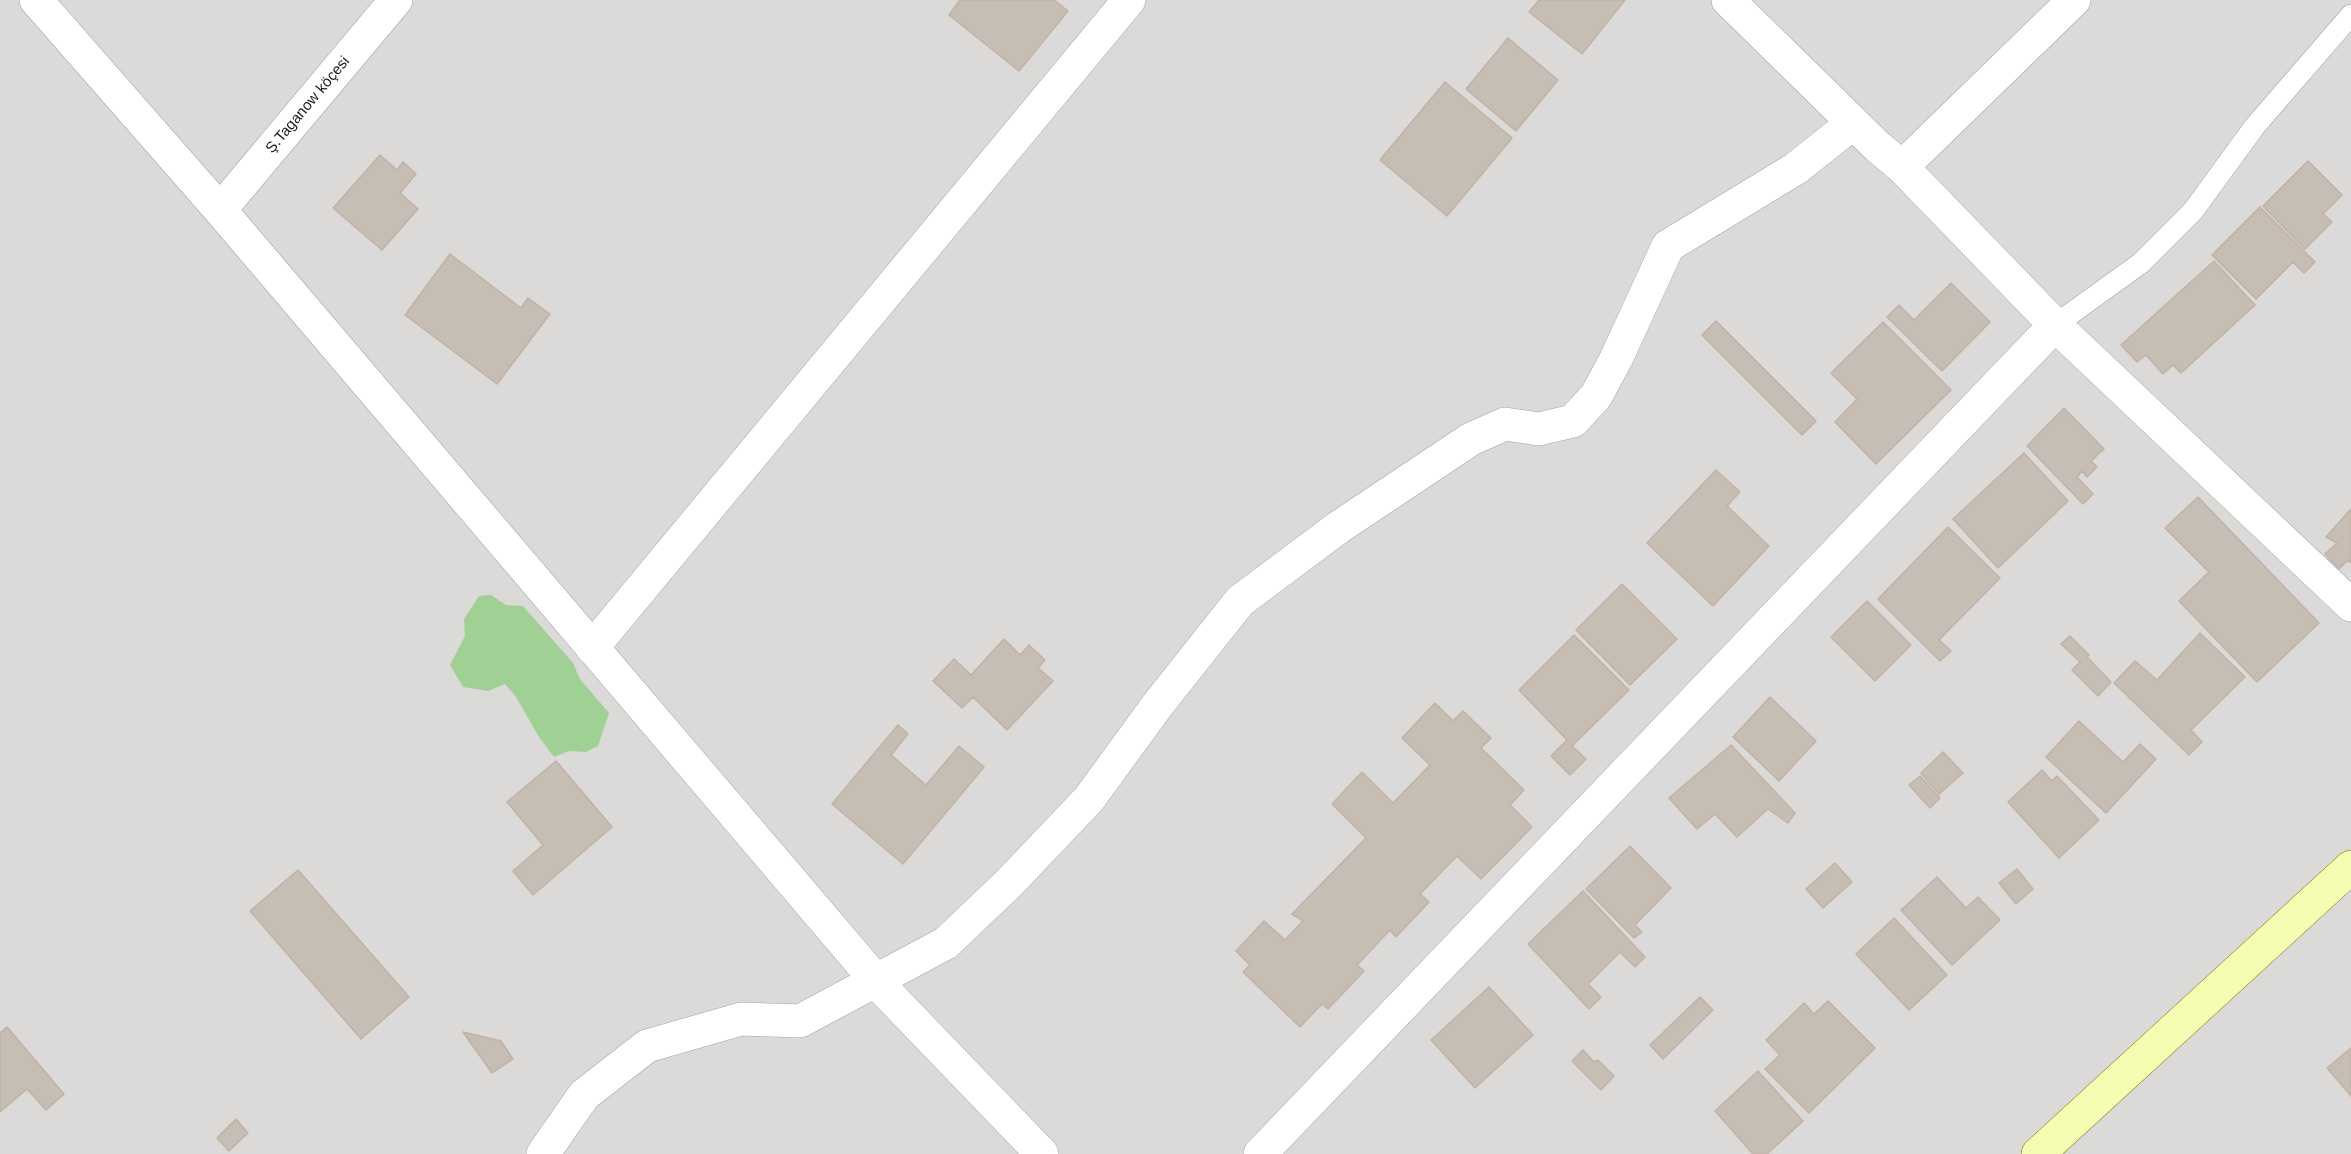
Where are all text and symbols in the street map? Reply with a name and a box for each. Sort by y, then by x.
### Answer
street label: Ş.Taganow köçesi [262,53,354,157]

